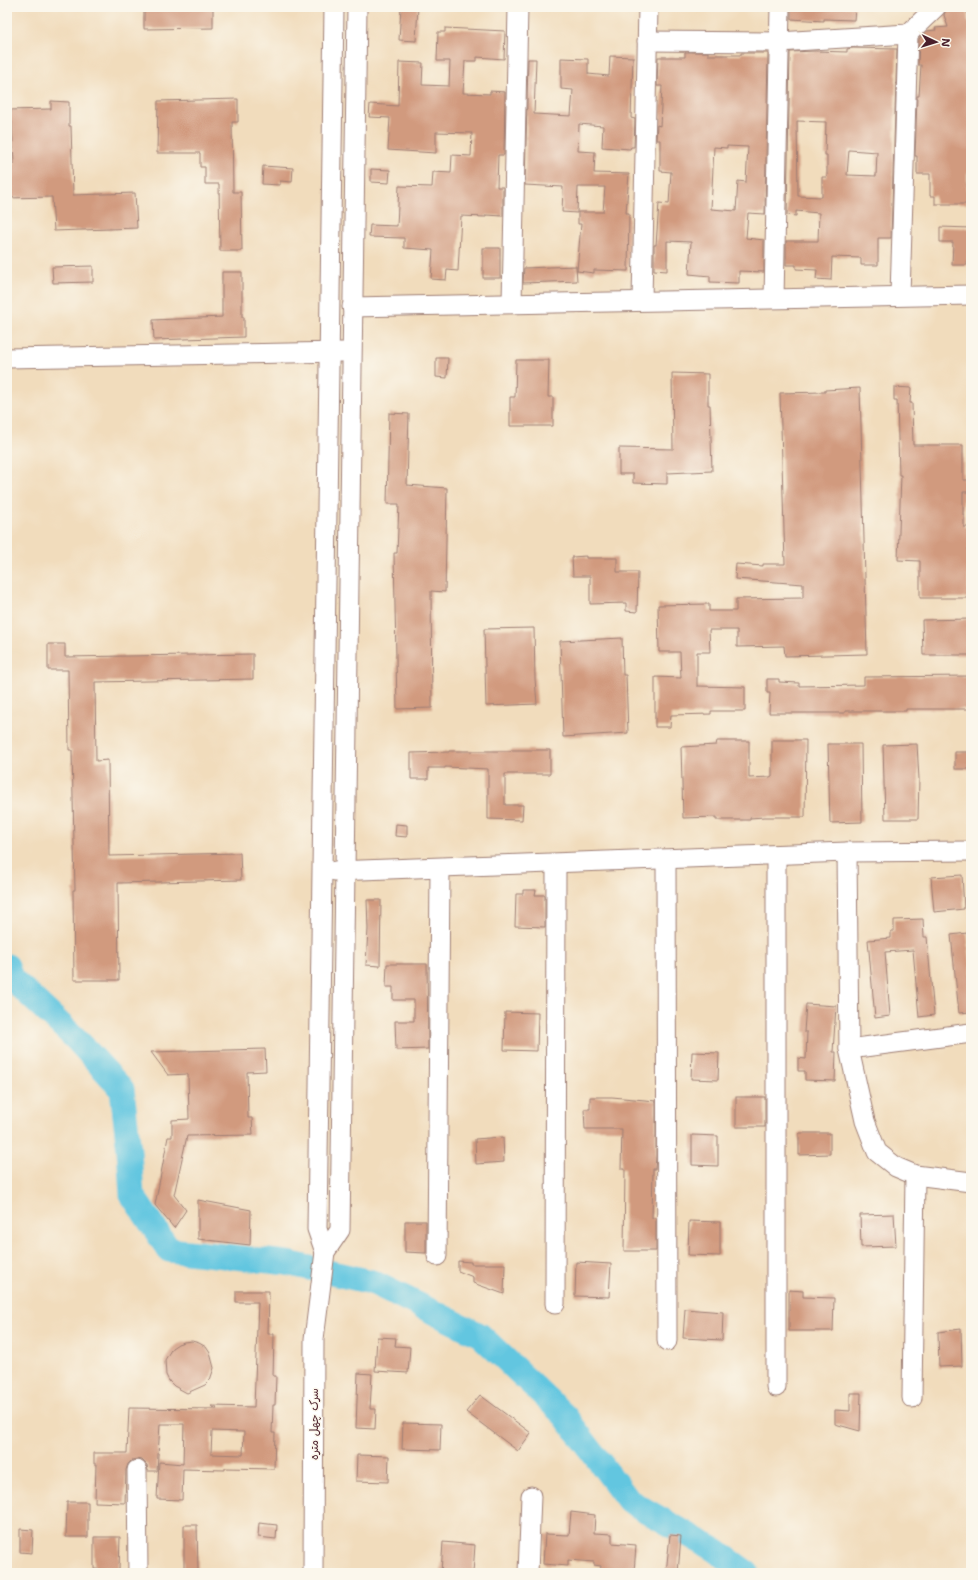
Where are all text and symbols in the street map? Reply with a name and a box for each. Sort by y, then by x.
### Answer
north arrow [916,22,956,62]
text: N [938,38,953,48]
street label: سرک چهل متره [307,1388,322,1460]

